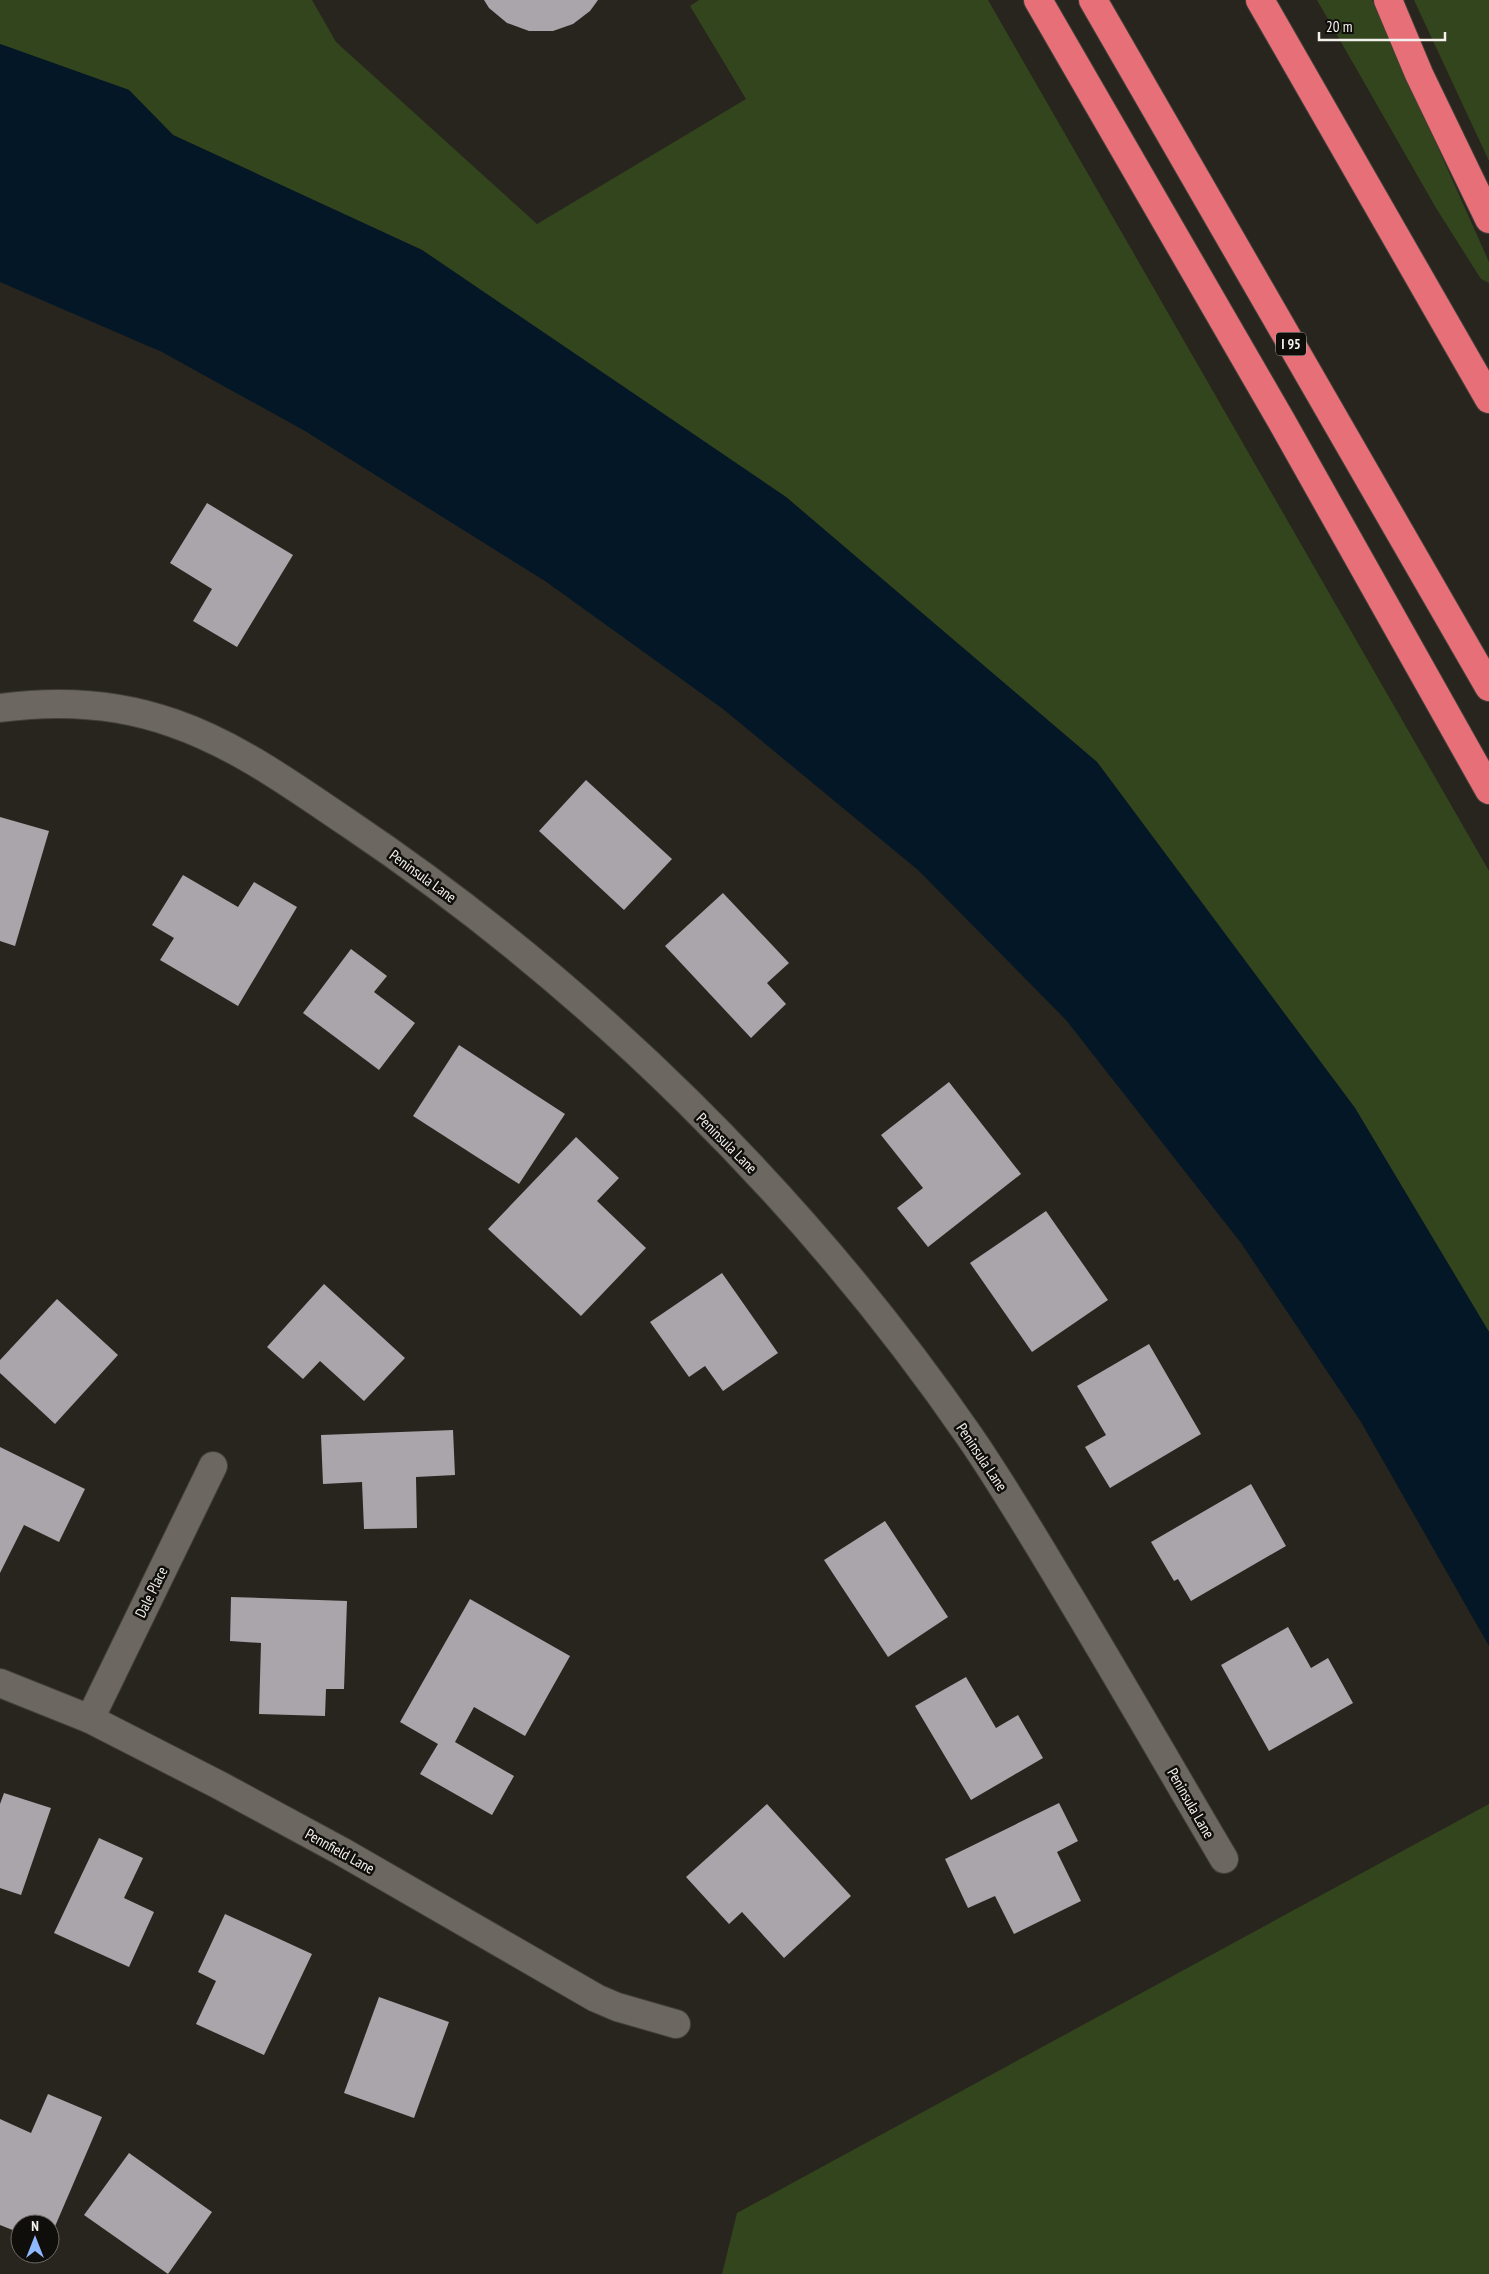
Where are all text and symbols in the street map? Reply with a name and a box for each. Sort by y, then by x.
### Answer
scale bar [1319,10,1445,42]
text: 20 m [1326,17,1352,36]
road number: I 95 [1276,332,1306,356]
street label: Peninsula Lane [386,845,460,907]
street label: Peninsula Lane [693,1109,761,1177]
street label: Peninsula Lane [952,1419,1012,1495]
street label: Dale Place [131,1563,171,1621]
street label: Peninsula Lane [1163,1764,1219,1842]
street label: Pennfield Lane [302,1824,378,1878]
north arrow [10,2214,60,2264]
text: N [31,2217,39,2235]

